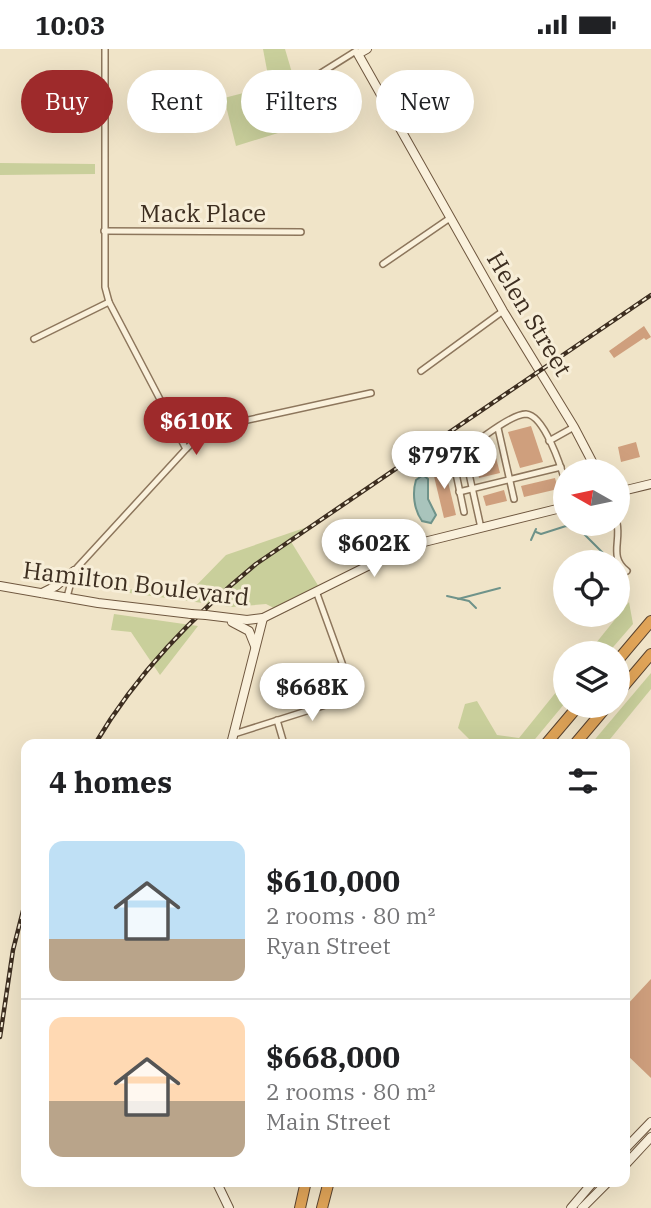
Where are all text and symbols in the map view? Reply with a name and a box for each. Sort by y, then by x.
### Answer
text: 10:03 [35,8,105,42]
chip: Buy [21,70,113,133]
chip: Rent [127,70,227,133]
chip: Filters [241,70,362,133]
chip: New [376,70,474,133]
street label: Mack Place [140,197,266,229]
street label: Helen Street [480,245,580,382]
pin: $610K [147,397,245,457]
text: $610K [160,405,232,435]
pin: $797K [395,431,493,491]
text: $797K [408,439,480,469]
north arrow [553,459,630,535]
map controls [553,459,630,718]
pin: $602K [325,519,423,579]
text: $602K [338,527,410,557]
button: locate [553,550,630,627]
street label: Hamilton Boulevard [21,553,251,613]
button: layers [553,641,630,718]
pin: $668K [263,663,361,723]
text: $668K [276,671,348,701]
text: 4 homes [49,762,172,801]
icon: filters [564,762,602,800]
text: $610,000 [266,861,400,900]
icon: home [105,869,189,953]
text: 2 rooms · 80 m² [266,900,436,930]
text: Ryan Street [266,930,391,960]
text: $668,000 [266,1037,400,1076]
icon: home [105,1045,189,1129]
text: 2 rooms · 80 m² [266,1076,436,1106]
text: Main Street [266,1106,391,1136]

